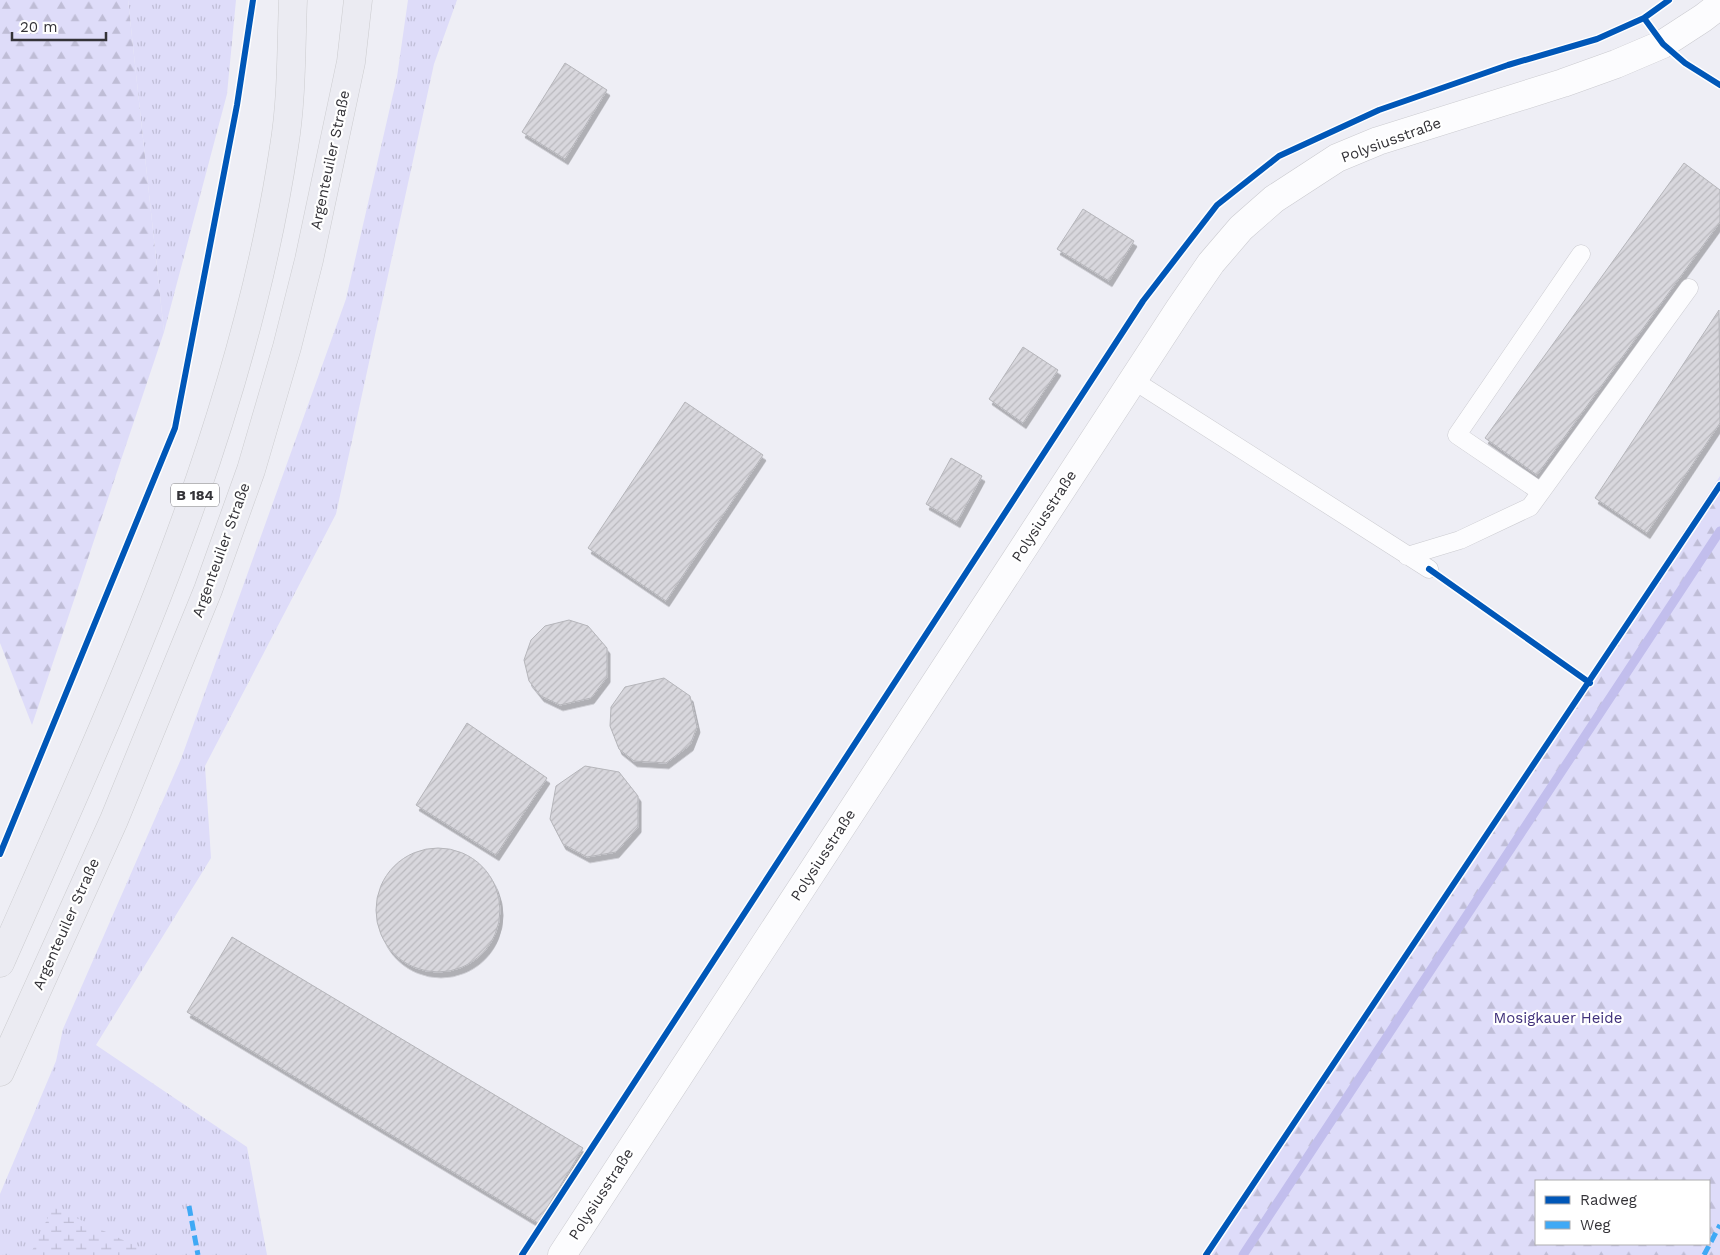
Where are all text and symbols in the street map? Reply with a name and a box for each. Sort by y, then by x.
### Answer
scale bar [12,10,106,42]
text: 20 m [20,18,58,36]
street label: Argenteuiler Straße [306,89,354,231]
street label: Polysiusstraße [1338,114,1444,166]
street label: Polysiusstraße [1008,467,1080,565]
street label: Argenteuiler Straße [188,480,254,620]
road number: B 184 [171,484,219,506]
street label: Polysiusstraße [787,806,859,904]
street label: Argenteuiler Straße [29,855,103,993]
park label: Mosigkauer Heide [1494,1009,1622,1027]
street label: Polysiusstraße [565,1145,637,1243]
legend [1535,1180,1710,1245]
text: Radweg [1580,1191,1637,1209]
text: Weg [1580,1216,1611,1234]

